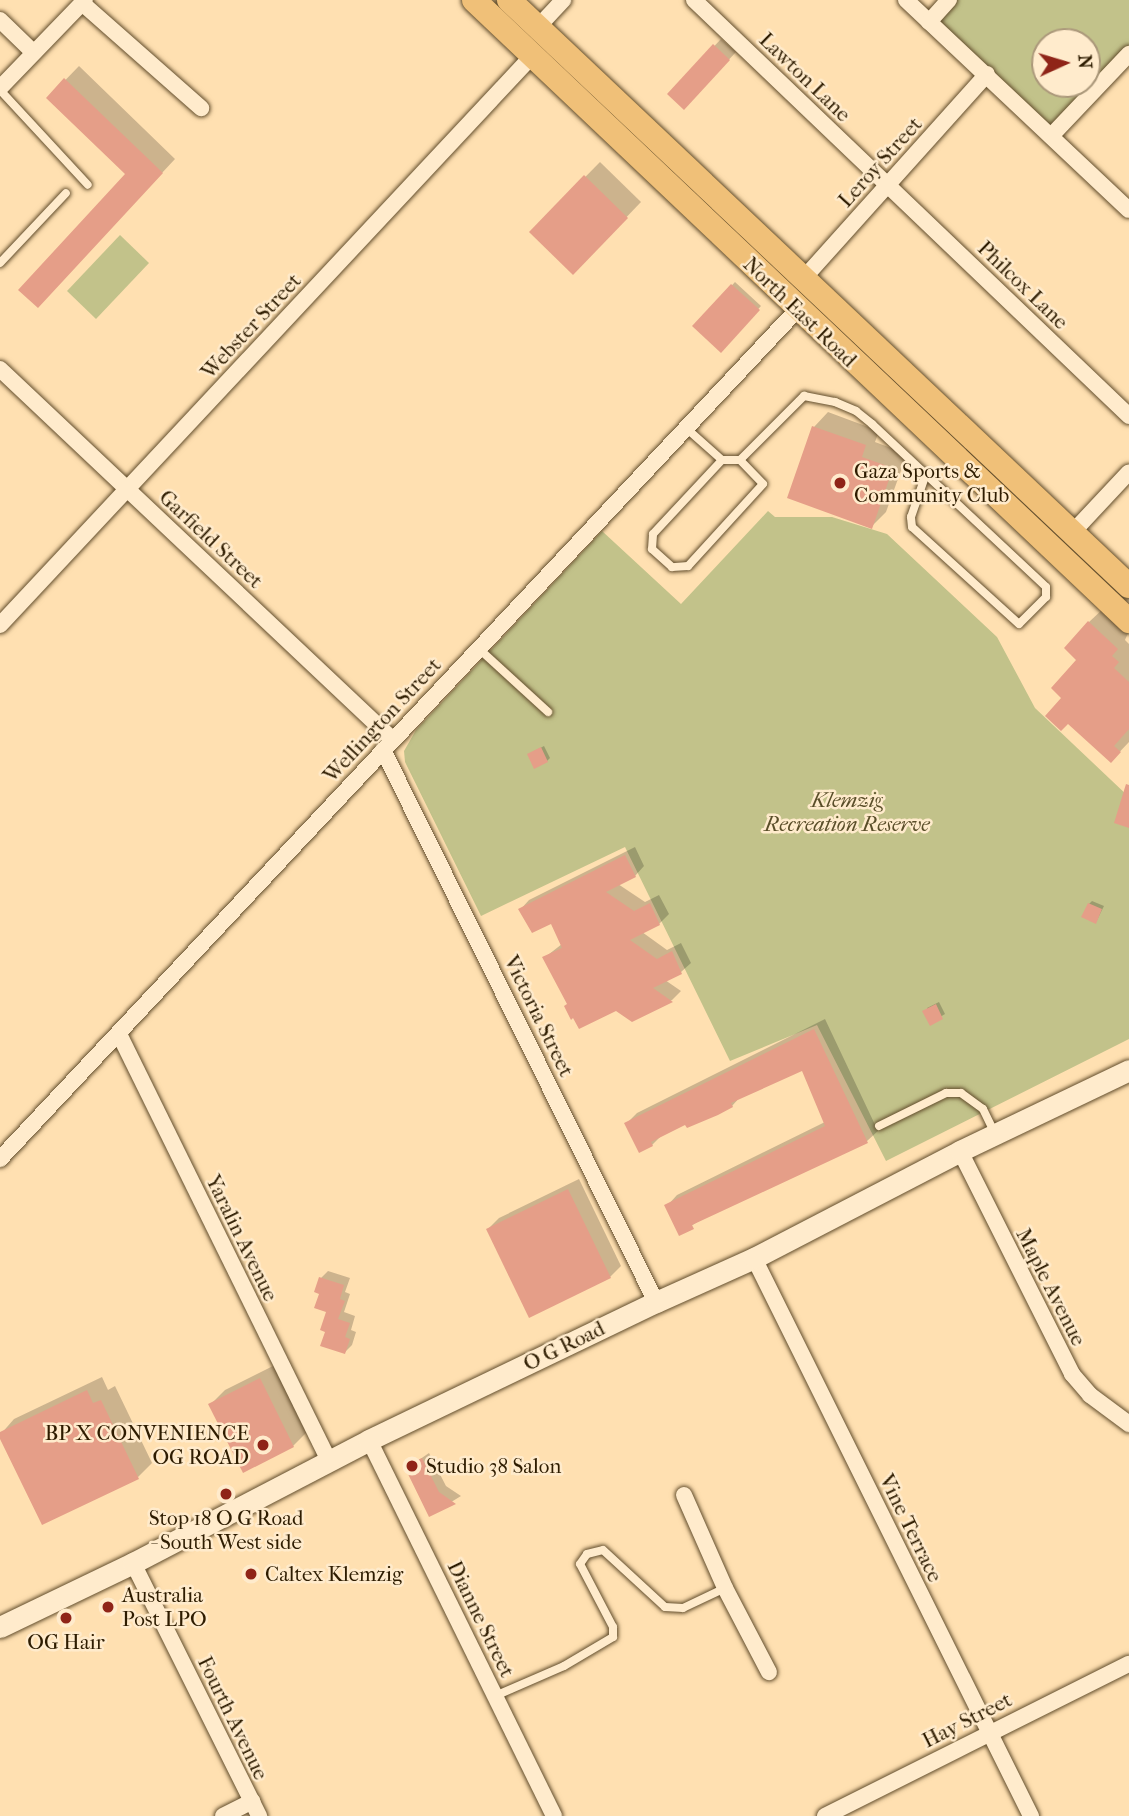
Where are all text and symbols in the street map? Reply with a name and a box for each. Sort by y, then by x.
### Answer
street label: Lawton Lane [754,27,856,127]
north arrow [1031,28,1101,98]
text: N [1073,54,1096,70]
street label: Leroy Street [833,112,927,212]
street label: Philcox Lane [972,236,1074,334]
street label: North East Road [738,252,862,372]
street label: Webster Street [196,268,306,384]
place label: Gaza Sports & Community Club [854,458,1009,508]
marker: Gaza Sports & Community Club [832,475,848,491]
street label: Garfield Street [154,485,268,593]
street label: Wellington Street [318,652,446,788]
park label: Klemzig Recreation Reserve [764,787,930,837]
street label: Victoria Street [499,951,579,1081]
street label: Yaralin Avenue [201,1171,283,1305]
street label: Maple Avenue [1011,1224,1091,1350]
street label: O G Road [519,1316,609,1376]
place label: BP X CONVENIENCE OG ROAD [45,1420,249,1470]
marker: BP X CONVENIENCE OG ROAD [255,1437,271,1453]
place label: Studio 38 Salon [426,1453,561,1479]
marker: Studio 38 Salon [404,1458,420,1474]
street label: Vine Terrace [874,1470,948,1586]
marker: Stop 18 O G Road - South West side [218,1486,234,1502]
place label: Stop 18 O G Road - South West side [149,1505,303,1555]
street label: Dianne Street [442,1557,520,1681]
place label: Caltex Klemzig [265,1561,403,1587]
marker: Caltex Klemzig [243,1566,259,1582]
place label: Australia Post LPO [122,1582,207,1632]
marker: Australia Post LPO [100,1599,116,1615]
marker: OG Hair [58,1610,74,1626]
place label: OG Hair [27,1629,105,1655]
street label: Fourth Avenue [192,1652,274,1784]
street label: Hay Street [918,1687,1016,1753]

